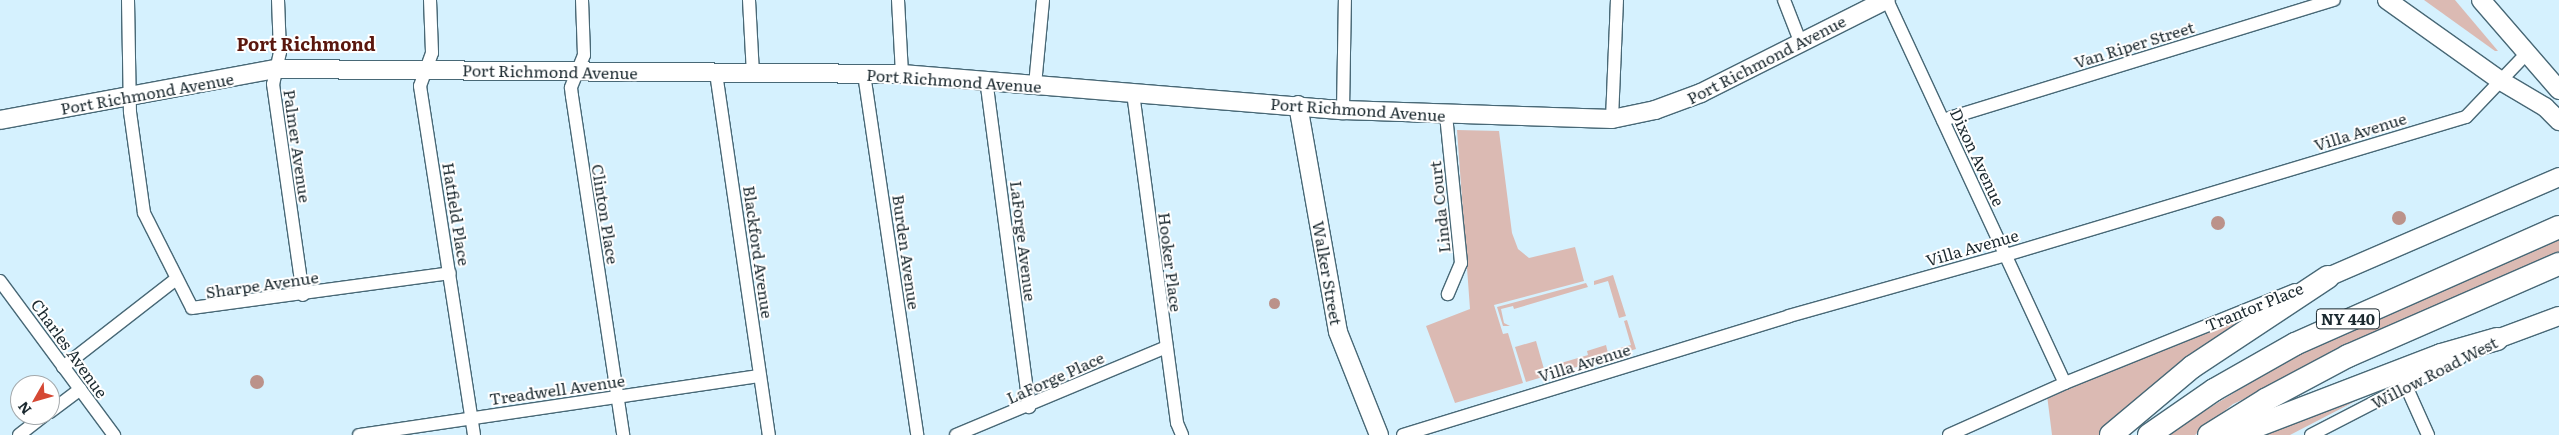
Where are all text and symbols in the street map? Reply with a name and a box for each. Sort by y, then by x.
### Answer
street label: Port Richmond Avenue [1683,11,1849,107]
street label: Van Riper Street [2072,17,2196,71]
district label: Port Richmond [237,33,375,55]
street label: Port Richmond Avenue [462,60,638,82]
street label: Port Richmond Avenue [866,64,1042,96]
street label: Port Richmond Avenue [59,68,235,118]
street label: Palmer Avenue [281,88,315,204]
street label: Port Richmond Avenue [1270,93,1446,125]
street label: Dixon Avenue [1947,105,2009,209]
street label: Villa Avenue [2311,108,2409,154]
street label: Linda Court [1425,160,1453,254]
street label: Hatfield Place [439,161,475,267]
street label: Clinton Place [589,163,623,265]
street label: LaForge Avenue [1007,180,1041,302]
street label: Blackford Avenue [740,184,778,320]
street label: Burden Avenue [889,193,925,311]
street label: Hooker Place [1155,211,1187,313]
street label: Walker Street [1309,219,1347,327]
street label: Villa Avenue [1923,225,2021,269]
street label: Sharpe Avenue [204,267,320,301]
street label: Trantor Place [2202,278,2306,334]
street label: Charles Avenue [28,295,112,401]
road number: NY 440 [2316,306,2380,332]
street label: Willow Road West [2368,332,2500,412]
street label: Villa Avenue [1535,339,1633,385]
street label: LaForge Place [1003,347,1107,407]
street label: Treadwell Avenue [488,370,626,408]
north arrow [10,375,60,425]
text: N [12,398,35,419]

